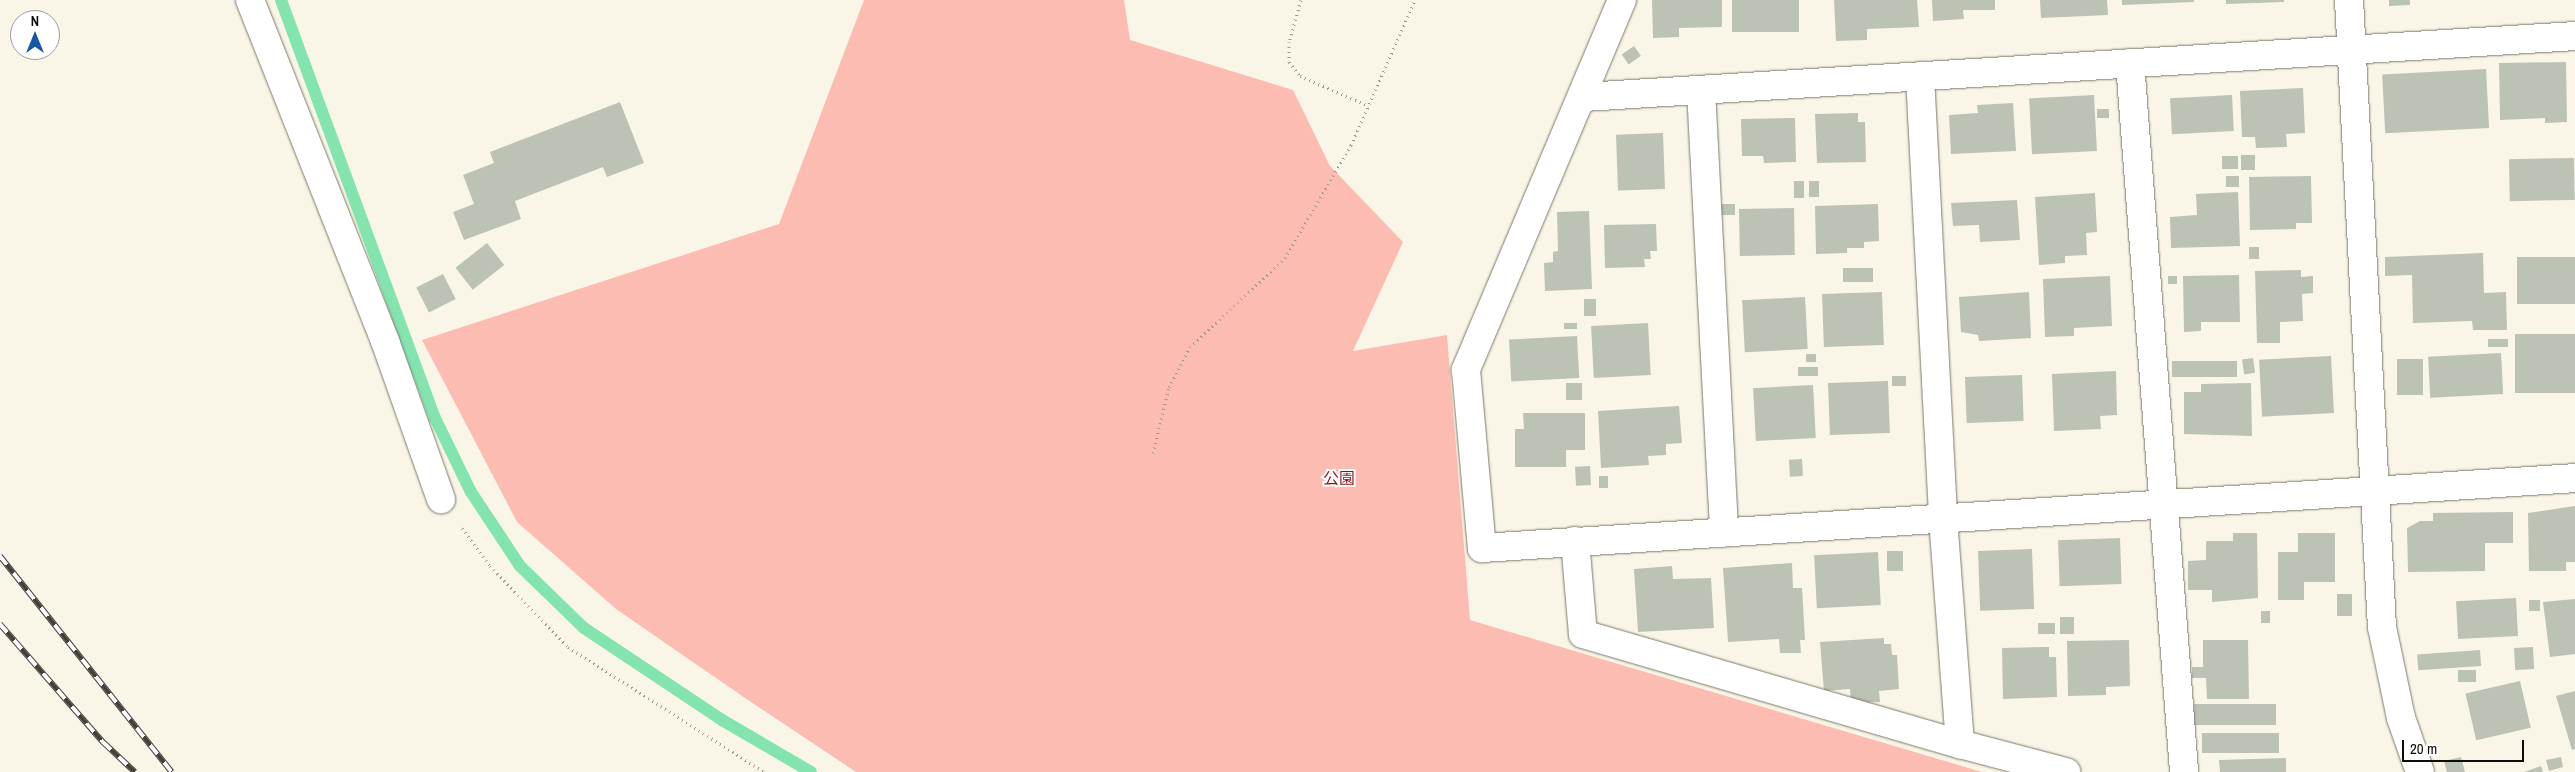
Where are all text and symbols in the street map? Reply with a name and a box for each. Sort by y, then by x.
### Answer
north arrow [10,10,60,60]
text: N [31,12,39,30]
park label: 公園 [1323,468,1355,488]
scale bar [2405,730,2528,762]
text: 20 m [2410,738,2437,759]

